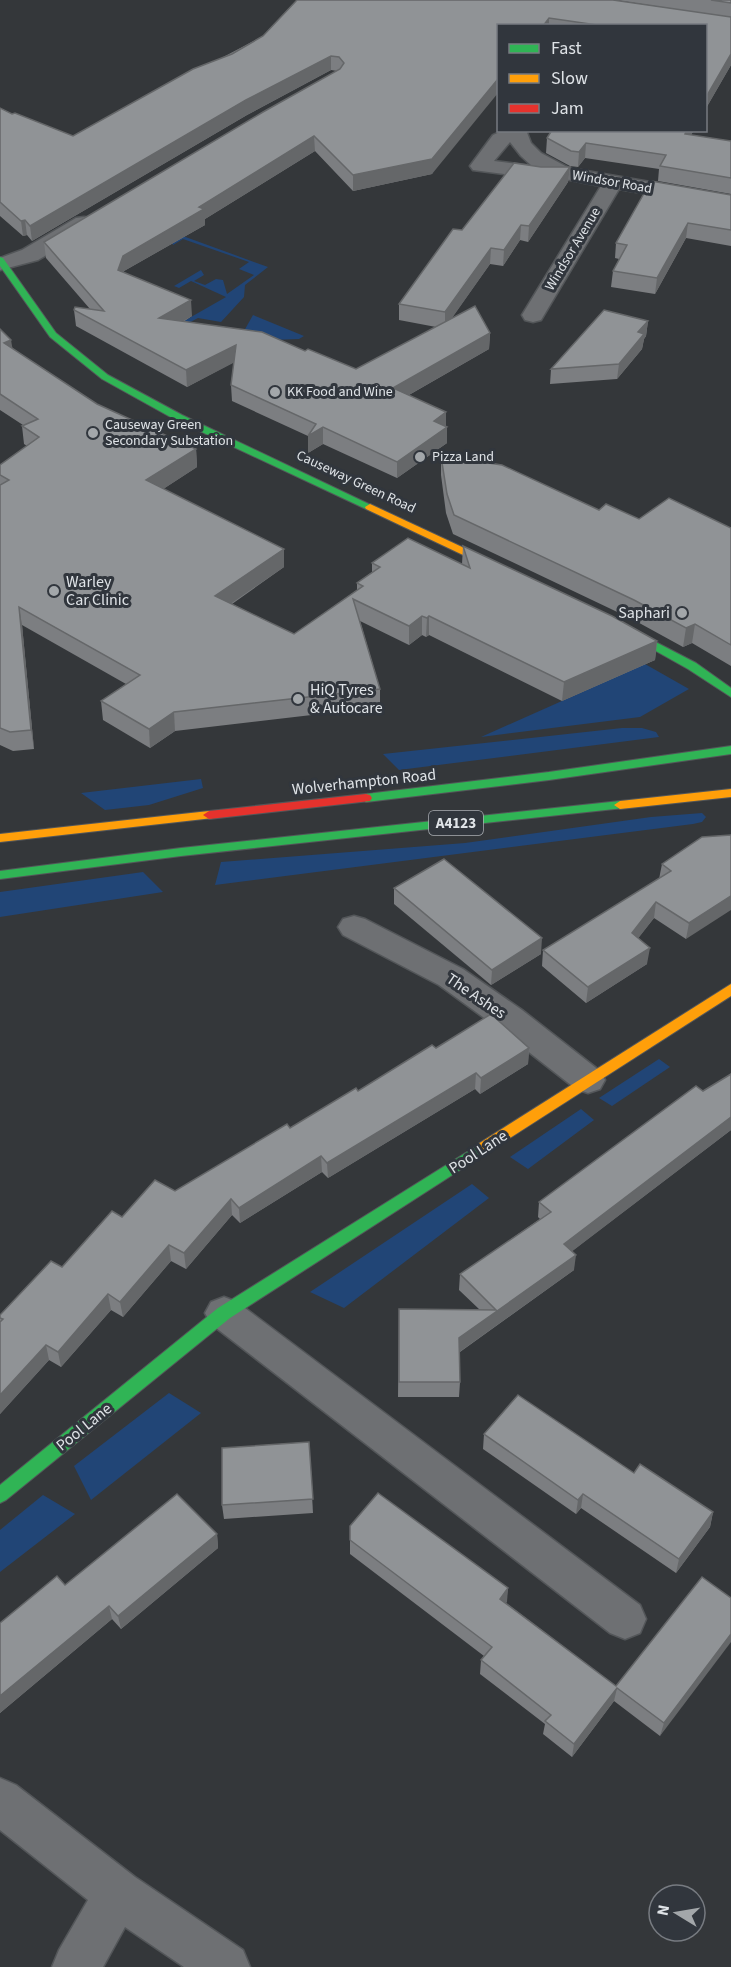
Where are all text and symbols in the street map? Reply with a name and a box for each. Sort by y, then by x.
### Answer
legend [497,24,707,132]
text: Fast [551,36,582,61]
text: Slow [551,66,588,91]
text: Jam [551,96,584,121]
street label: Windsor Road [570,165,654,199]
street label: Windsor Avenue [540,203,606,294]
place label: KK Food and Wine [287,382,393,402]
marker: KK Food and Wine [268,385,282,399]
place label: Causeway Green Secondary Substation [105,415,233,451]
marker: Causeway Green Secondary Substation [86,426,100,440]
street label: Causeway Green Road [293,446,419,518]
place label: Pizza Land [432,447,494,467]
marker: Pizza Land [413,450,427,464]
place label: Warley Car Clinic [66,571,129,611]
marker: Warley Car Clinic [47,584,61,598]
place label: Saphari [618,602,670,624]
marker: Saphari [675,606,689,620]
place label: HiQ Tyres & Autocare [310,679,383,719]
marker: HiQ Tyres & Autocare [291,692,305,706]
street label: Wolverhampton Road [291,763,437,801]
road number: A4123 [429,811,483,835]
street label: The Ashes [442,968,510,1024]
street label: Pool Lane [444,1125,512,1179]
street label: Pool Lane [51,1398,117,1456]
north arrow [647,1883,707,1943]
text: N [651,1903,675,1918]

